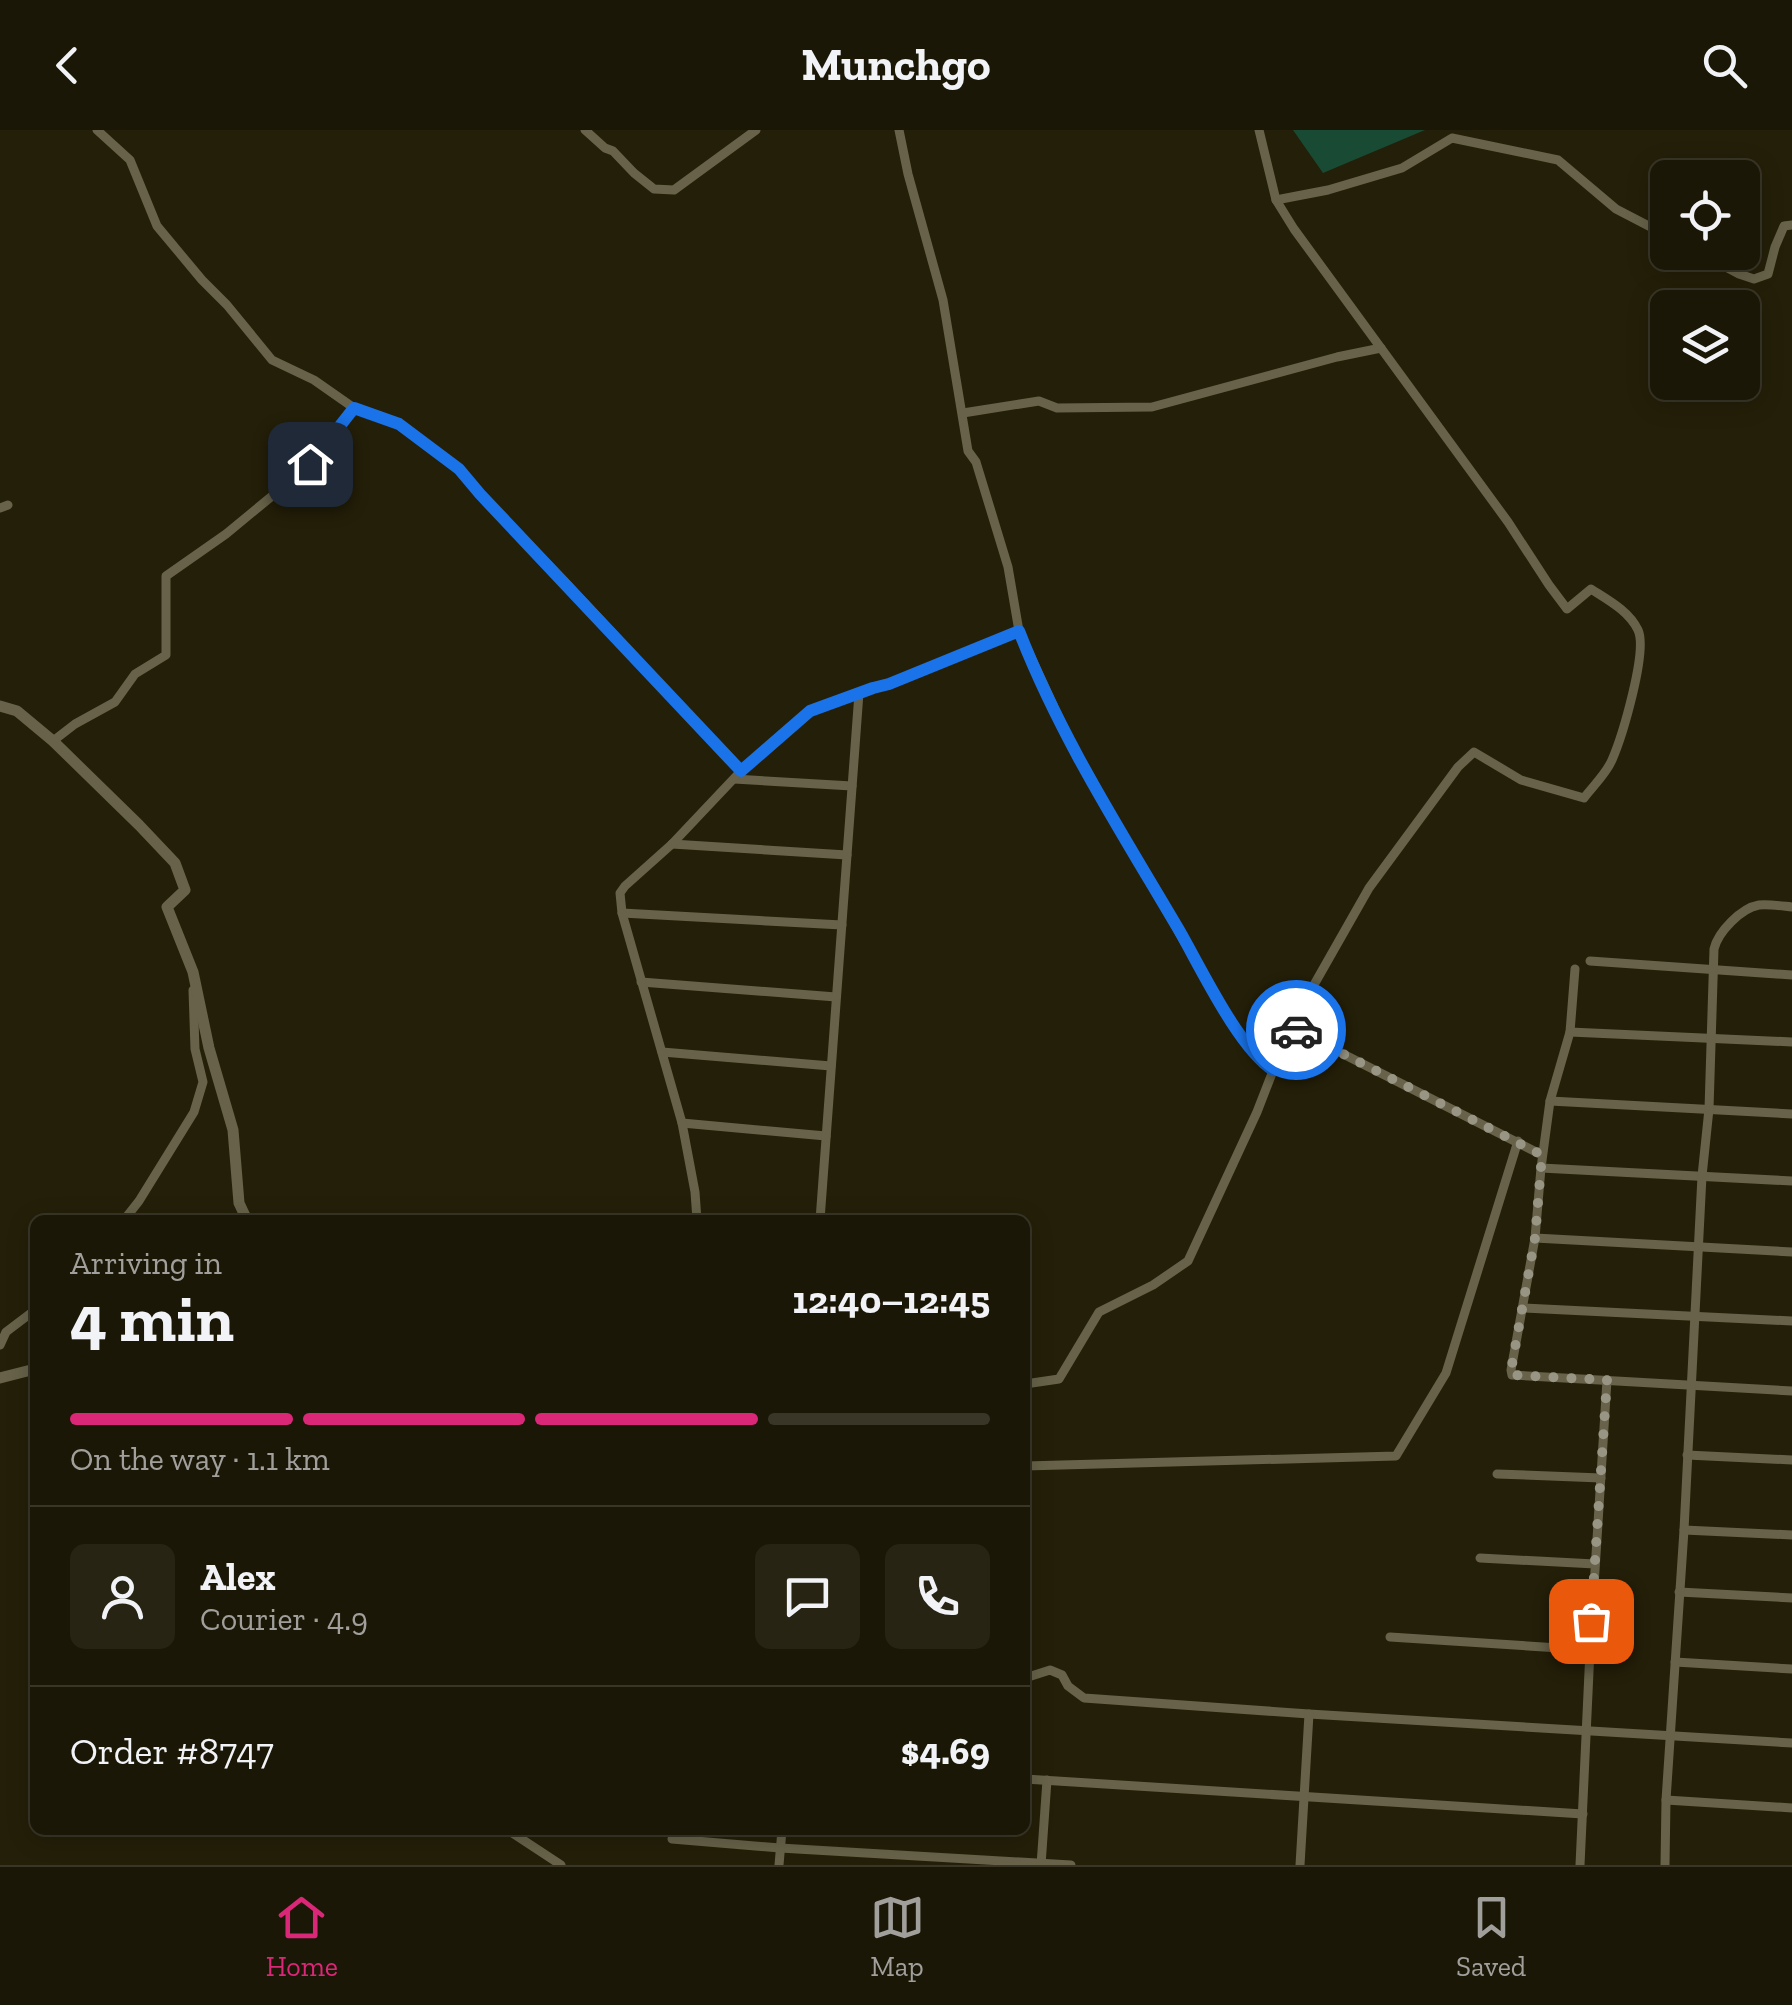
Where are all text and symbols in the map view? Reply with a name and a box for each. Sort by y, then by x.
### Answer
icon: back [40,38,95,93]
text: Munchgo [801,38,991,92]
icon: search [1697,38,1752,93]
map controls [1650,160,1760,400]
button: locate [1650,160,1760,270]
button: layers [1650,290,1760,400]
pin [268,422,353,507]
icon: home [283,437,338,492]
courier [1246,980,1346,1080]
icon: car [1269,1003,1324,1058]
text: Arriving in [70,1244,222,1282]
text: 12:40–12:45 [793,1277,990,1323]
text: 4 min [70,1280,234,1358]
text: On the way · 1.1 km [70,1440,330,1478]
button: person [70,1544,175,1649]
button: chat [755,1544,860,1649]
button: phone [885,1544,990,1649]
text: Alex [200,1554,276,1600]
pin [1549,1579,1634,1664]
icon: bag [1564,1594,1619,1649]
text: Courier · 4.9 [200,1600,368,1638]
text: Order #8747 [70,1728,274,1774]
text: $4.69 [901,1728,990,1774]
tab: Home [266,1890,338,1983]
tab: Map [870,1890,925,1983]
tab: Saved [1456,1890,1526,1983]

